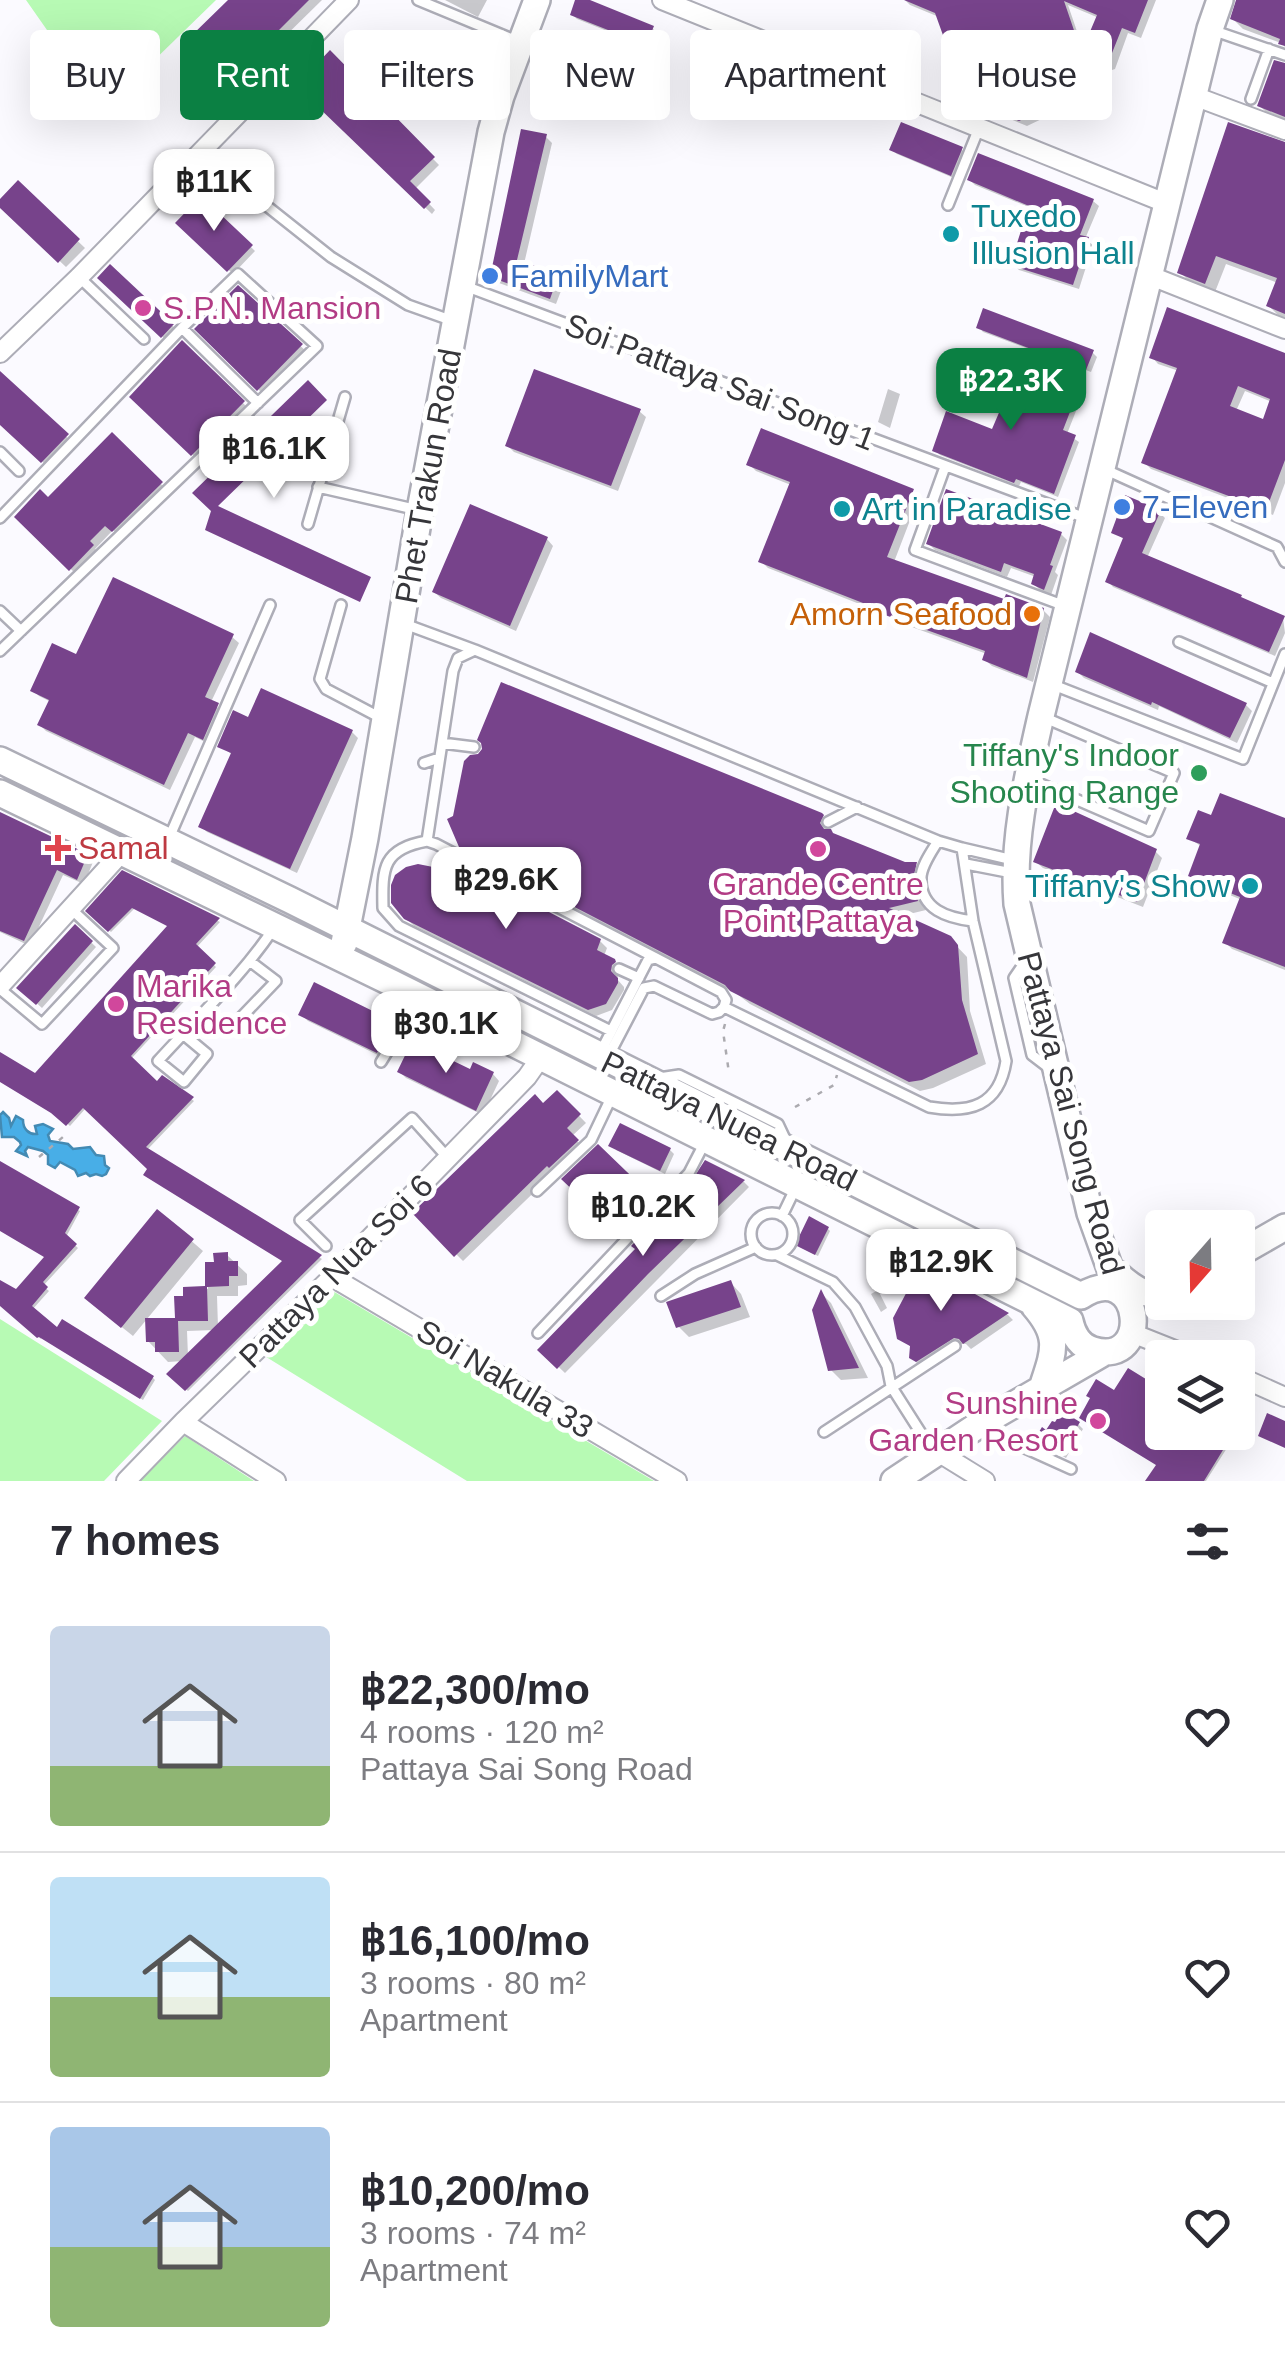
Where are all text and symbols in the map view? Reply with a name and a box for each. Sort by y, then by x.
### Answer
chip: Buy [30,30,160,120]
chip: Rent [180,30,324,120]
chip: Filters [344,30,510,120]
chip: New [530,30,670,120]
chip: Apartment [690,30,921,120]
chip: House [941,30,1112,120]
pin: ฿11K [155,149,273,234]
text: ฿11K [175,163,253,199]
place label: Tuxedo Illusion Hall [971,198,1135,271]
marker: Tuxedo Illusion Hall [940,223,962,245]
place label: FamilyMart [510,258,668,294]
marker: FamilyMart [479,265,501,287]
place label: S.P.N. Mansion [163,290,381,326]
marker: S.P.N. Mansion [132,297,154,319]
street label: Soi Pattaya Sai Song 1 [560,306,880,458]
street label: Phet Trakun Road [388,346,468,606]
pin: ฿22.3K [930,348,1092,433]
text: ฿22.3K [958,362,1064,398]
pin: ฿16.1K [193,416,355,501]
text: ฿16.1K [221,430,327,466]
place label: 7-Eleven [1142,489,1268,525]
place label: Art in Paradise [862,491,1072,527]
marker: 7-Eleven [1111,496,1133,518]
marker: Art in Paradise [831,498,853,520]
place label: Amorn Seafood [790,596,1012,632]
marker: Amorn Seafood [1021,603,1043,625]
place label: Tiffany's Indoor Shooting Range [949,737,1179,810]
marker: Tiffany's Indoor Shooting Range [1188,762,1210,784]
place label: Samal [78,830,169,866]
marker: Samal [47,837,69,859]
marker: Grande Centre Point Pattaya [807,838,829,860]
pin: ฿29.6K [425,847,587,932]
text: ฿29.6K [453,861,559,897]
place label: Grande Centre Point Pattaya [712,866,924,939]
place label: Tiffany's Show [1025,868,1231,904]
marker: Tiffany's Show [1239,875,1261,897]
street label: Pattaya Sai Song Road [1011,948,1131,1278]
place label: Marika Residence [136,968,287,1041]
pin: ฿30.1K [365,991,527,1076]
marker: Marika Residence [105,993,127,1015]
text: ฿30.1K [393,1005,499,1041]
street label: Pattaya Nuea Road [596,1044,862,1198]
street label: Pattaya Nua Soi 6 [232,1167,440,1375]
pin: ฿10.2K [562,1174,724,1259]
text: ฿10.2K [590,1188,696,1224]
north arrow [1145,1210,1255,1320]
map controls [1145,1210,1255,1450]
pin: ฿12.9K [860,1229,1022,1314]
text: ฿12.9K [888,1243,994,1279]
street label: Soi Nakula 33 [410,1312,600,1446]
button: layers [1145,1340,1255,1450]
place label: Sunshine Garden Resort [868,1385,1078,1458]
marker: Sunshine Garden Resort [1087,1410,1109,1432]
icon: filters [1180,1514,1235,1569]
text: 7 homes [50,1517,220,1564]
icon: home [130,1666,250,1786]
text: ฿22,300/mo [360,1666,590,1713]
icon: heart [1180,1699,1235,1754]
text: 4 rooms · 120 m² [360,1714,604,1750]
text: Pattaya Sai Song Road [360,1751,693,1787]
icon: home [130,1917,250,2037]
text: ฿16,100/mo [360,1917,590,1964]
icon: heart [1180,1950,1235,2005]
text: 3 rooms · 80 m² [360,1965,586,2001]
text: Apartment [360,2002,508,2038]
icon: home [130,2167,250,2287]
text: ฿10,200/mo [360,2167,590,2214]
icon: heart [1180,2200,1235,2255]
text: 3 rooms · 74 m² [360,2215,586,2251]
text: Apartment [360,2252,508,2288]

